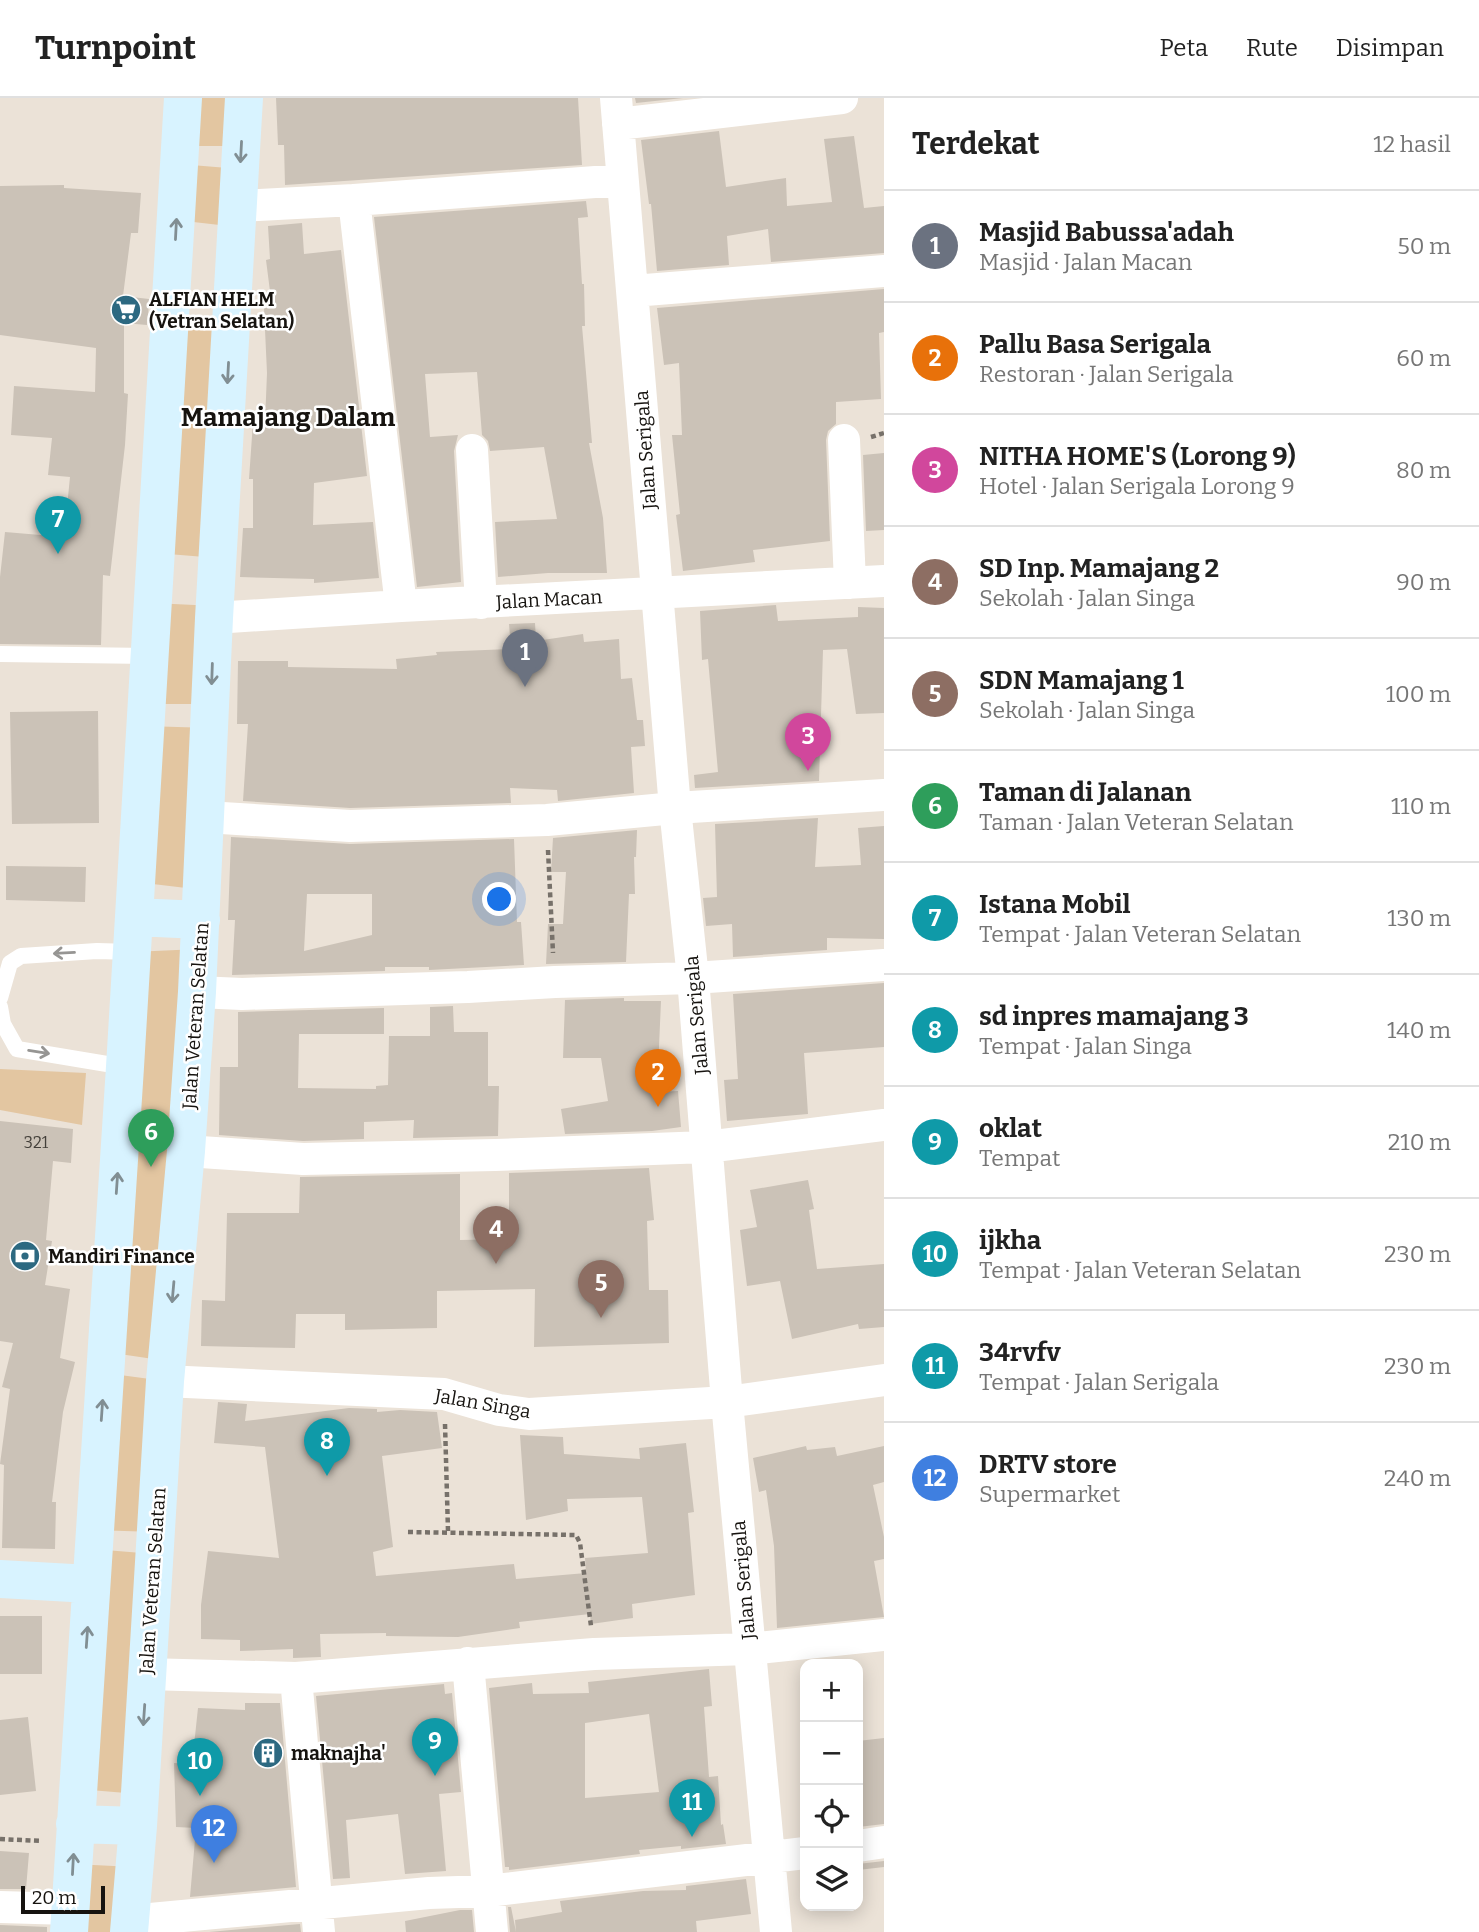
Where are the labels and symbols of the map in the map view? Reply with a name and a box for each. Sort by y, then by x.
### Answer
one-way arrow [234,140,247,163]
one-way arrow [169,218,182,241]
place label: ALFIAN HELM (Vetran Selatan) [149,288,294,333]
supermarket icon: ALFIAN HELM (Vetran Selatan) [109,293,143,327]
one-way arrow [221,362,234,385]
street label: Jalan Serigala [630,389,661,511]
district label: Mamajang Dalam [181,402,396,433]
pin: 7 [35,496,81,554]
street label: Jalan Macan [494,585,603,614]
pin: 1 [502,629,548,687]
one-way arrow [205,662,218,685]
pin: 3 [785,713,831,771]
your location [482,882,516,916]
street label: Jalan Veteran Selatan [177,922,213,1111]
one-way arrow [52,947,75,960]
street label: Jalan Serigala [680,954,713,1076]
one-way arrow [27,1046,50,1059]
pin: 2 [635,1049,681,1107]
pin: 6 [128,1109,174,1167]
house number: 321 [24,1133,49,1152]
one-way arrow [111,1172,124,1195]
pin: 4 [473,1206,519,1264]
bank icon: Mandiri Finance [8,1239,42,1273]
place label: Mandiri Finance [48,1245,195,1268]
pin: 5 [578,1260,624,1318]
one-way arrow [166,1280,179,1303]
street label: Jalan Singa [432,1384,533,1423]
one-way arrow [96,1399,109,1422]
pin: 8 [304,1418,350,1476]
street label: Jalan Veteran Selatan [134,1487,170,1676]
street label: Jalan Serigala [727,1519,760,1641]
one-way arrow [81,1626,94,1649]
one-way arrow [137,1703,150,1726]
pin: 9 [412,1718,458,1776]
building icon: maknajha' [251,1736,285,1770]
pin: 10 [177,1738,223,1796]
place label: maknajha' [291,1742,386,1765]
pin: 11 [669,1779,715,1837]
pin: 12 [191,1805,237,1863]
one-way arrow [67,1853,80,1876]
scale bar [21,1883,105,1915]

